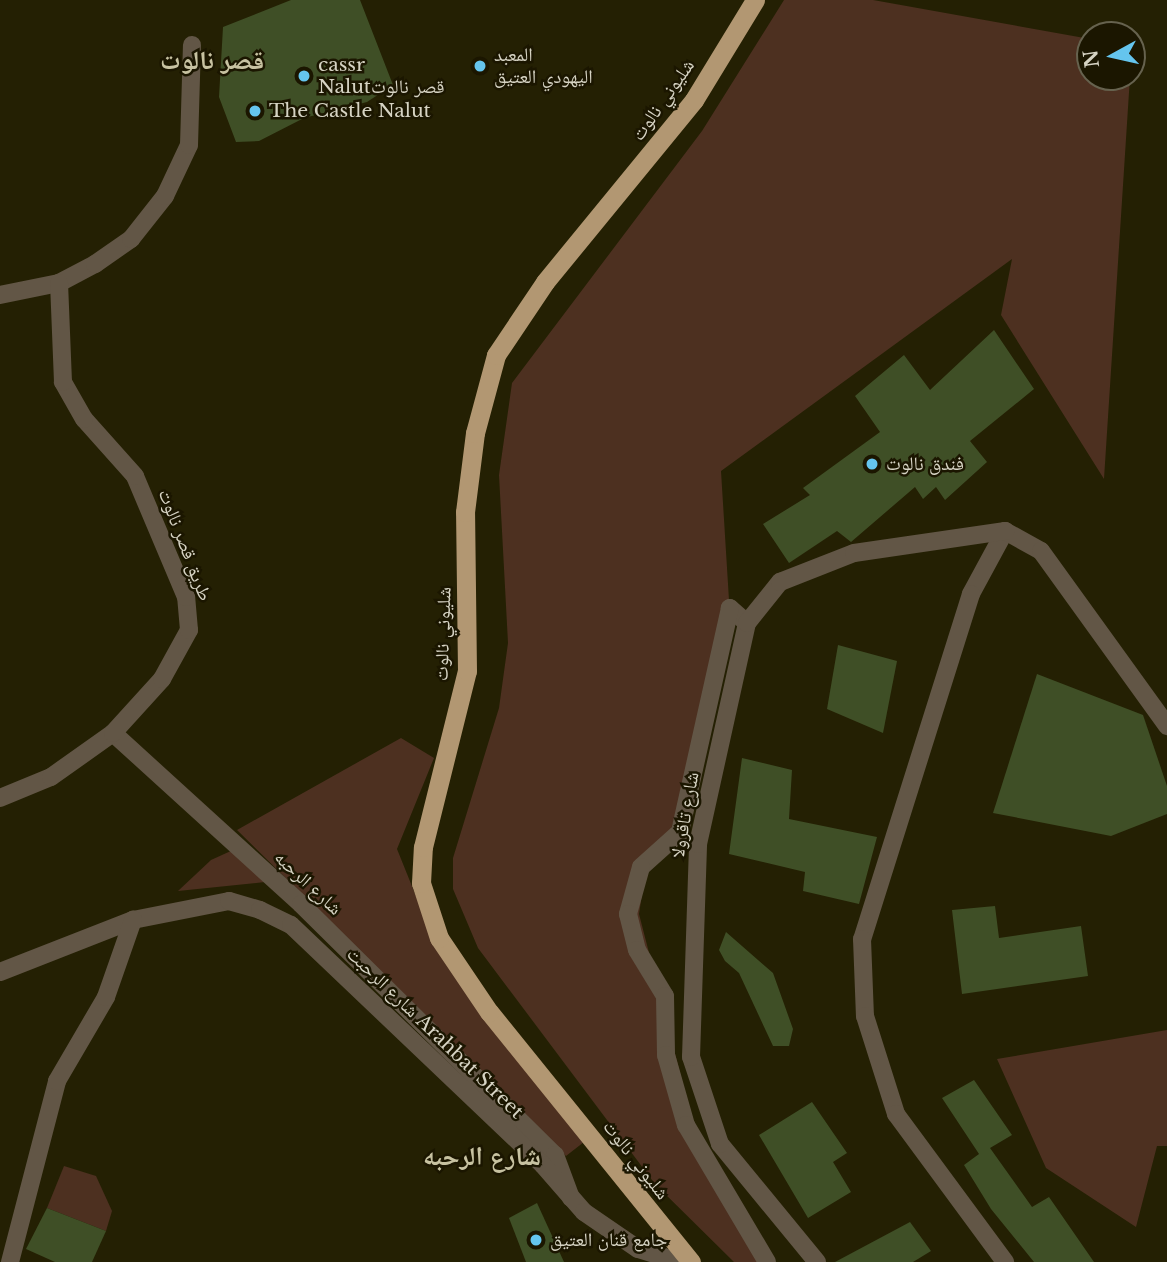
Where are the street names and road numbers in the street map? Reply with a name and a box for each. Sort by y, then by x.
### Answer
street label: شليوني نالوت [627,55,699,145]
street label: طريق قصر نالوت [153,486,217,604]
street label: شليوني نالوت [430,587,456,681]
street label: شارع تاقرولا [666,770,704,860]
street label: شارع الرحبه [270,846,346,920]
street label: شارع الرحبت Arahbat Street [342,943,528,1123]
street label: شليوني نالوت [598,1116,674,1204]

